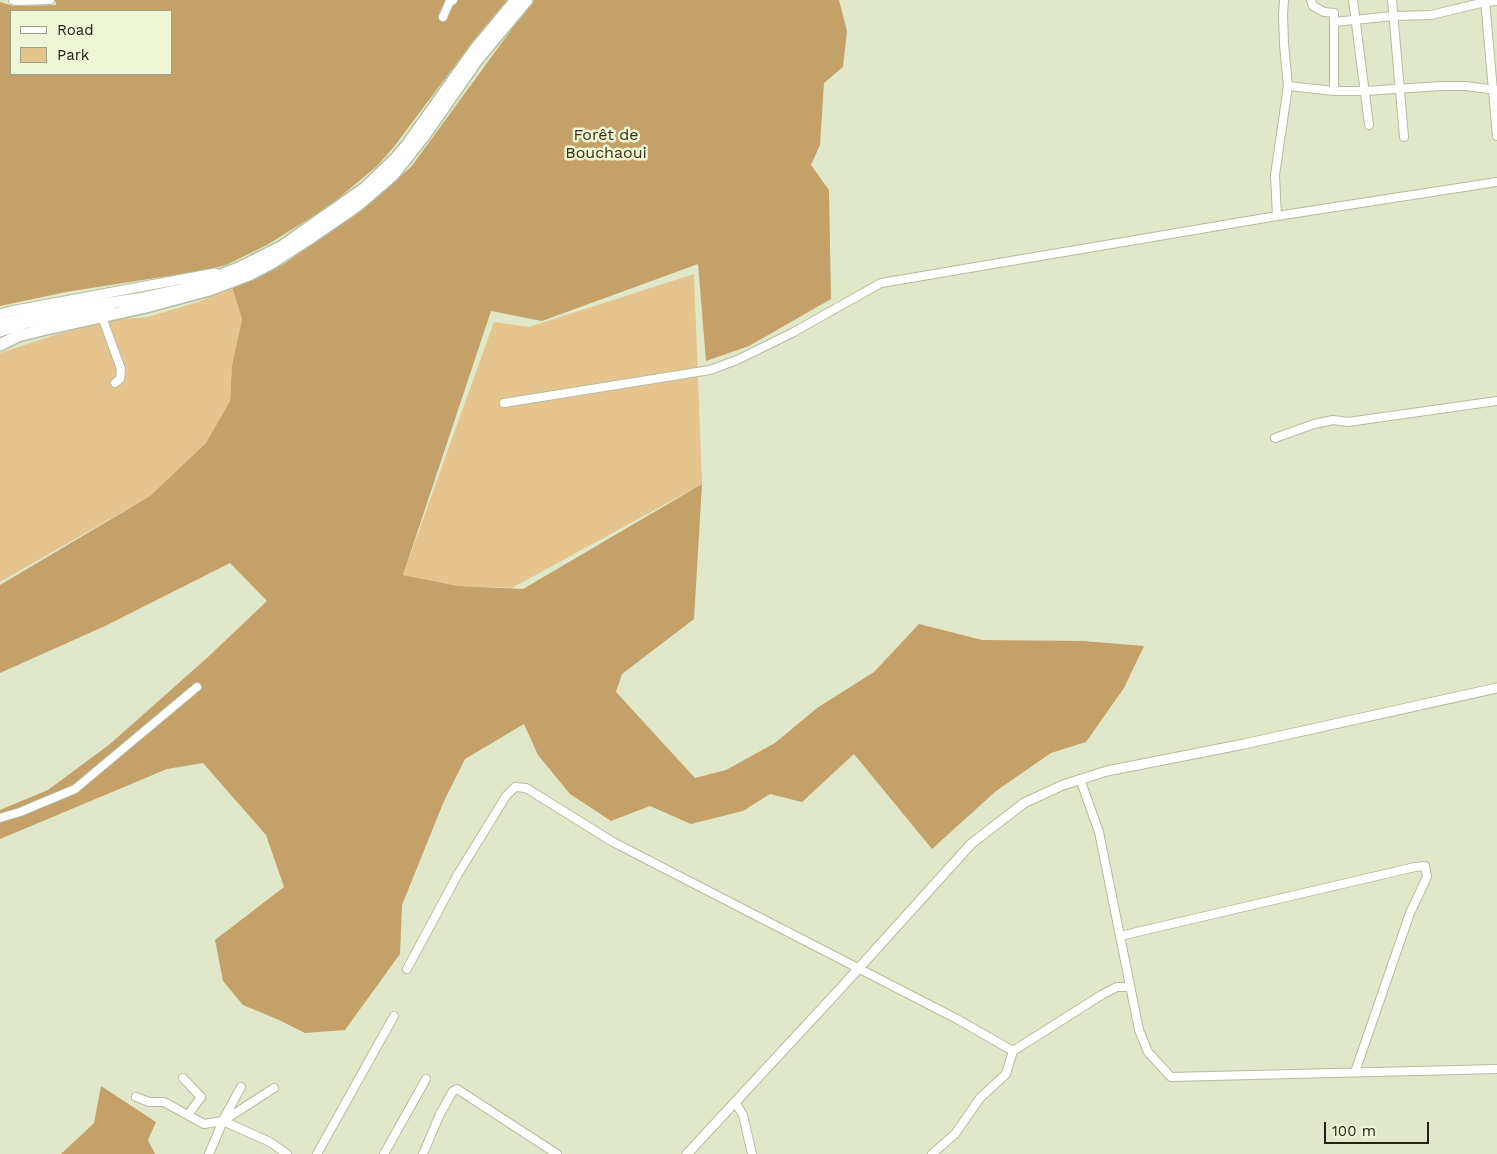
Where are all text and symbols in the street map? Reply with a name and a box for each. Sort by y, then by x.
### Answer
legend [10,10,172,75]
text: Road [57,21,94,39]
text: Park [57,46,89,64]
park label: Forêt de Bouchaoui [565,125,647,163]
scale bar [1327,1112,1432,1144]
text: 100 m [1332,1122,1376,1140]

